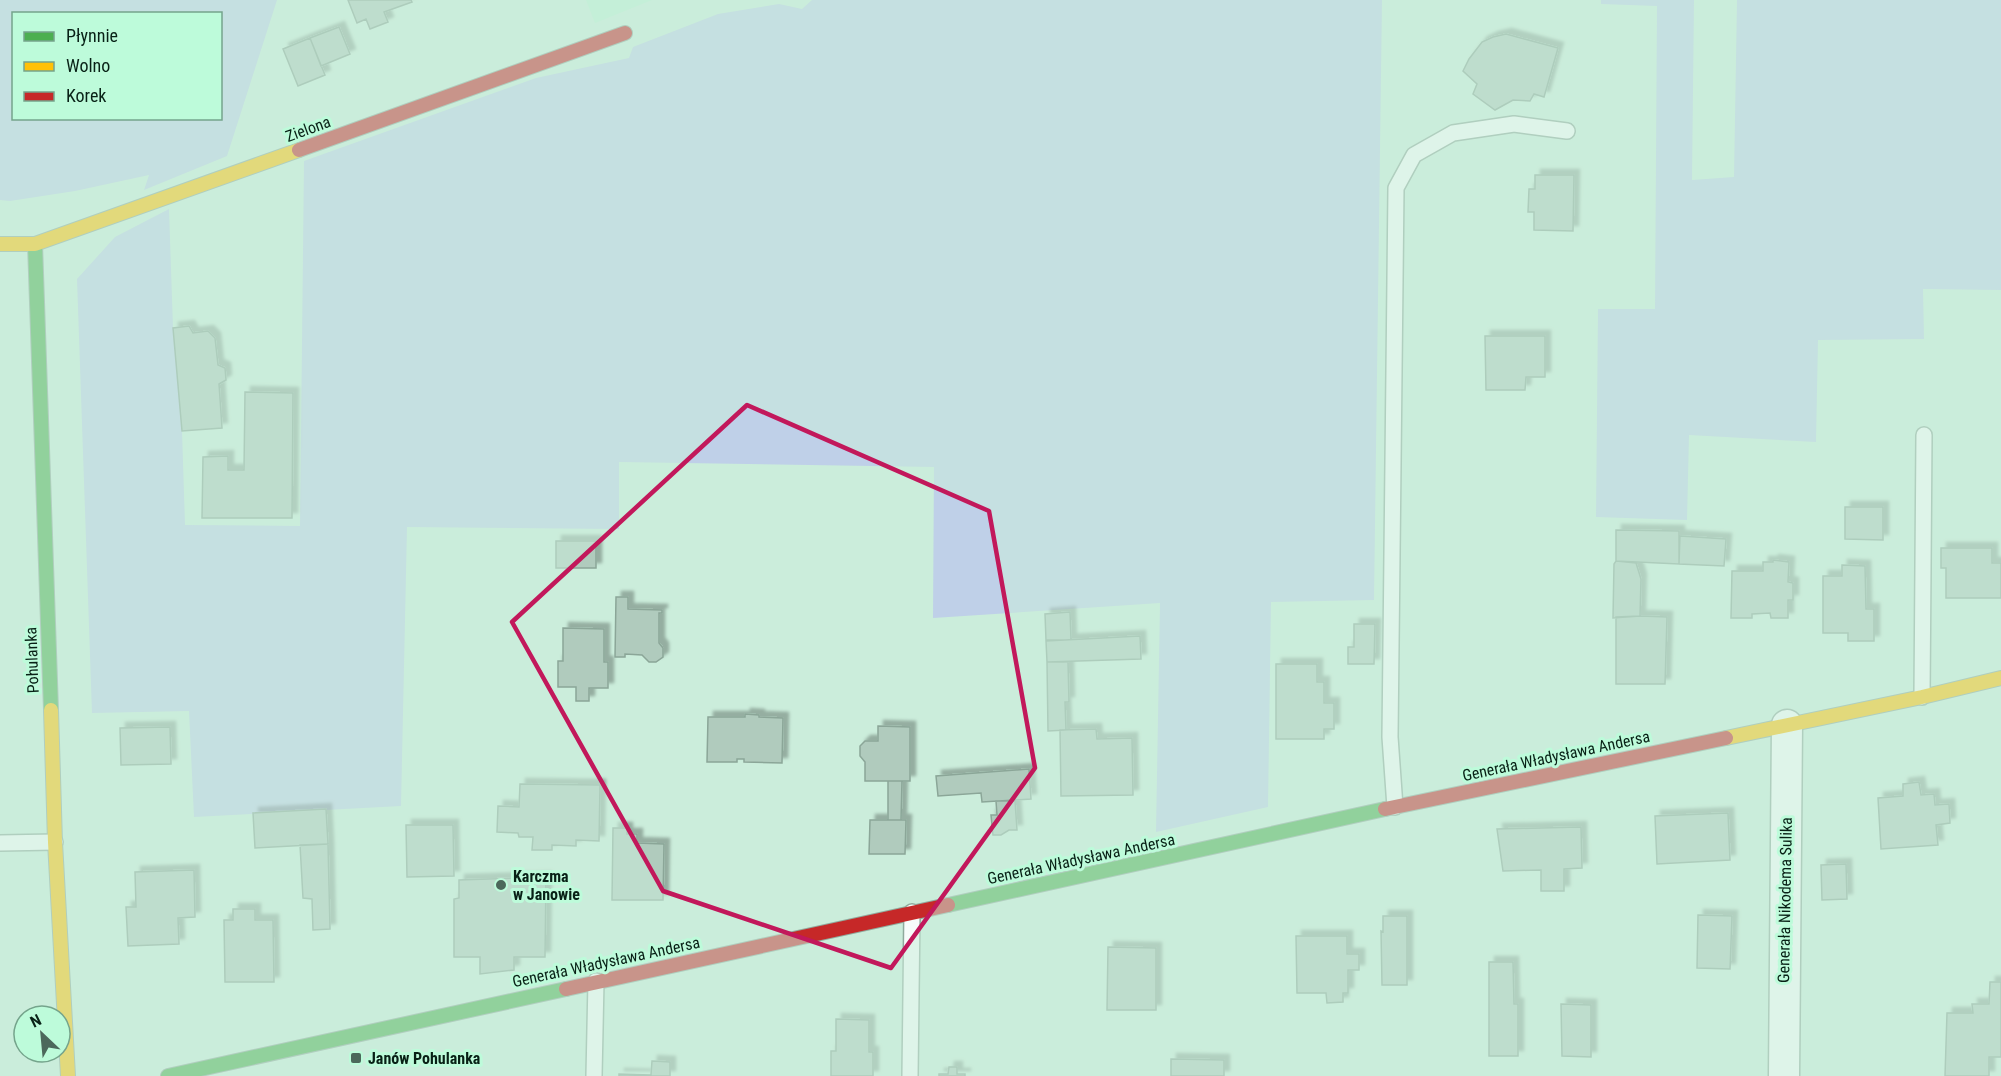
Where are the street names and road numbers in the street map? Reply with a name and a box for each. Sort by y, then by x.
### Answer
street label: Zielona [283,112,333,146]
street label: Pohulanka [21,627,43,693]
street label: Generała Władysława Andersa [1461,727,1651,785]
street label: Generała Nikodema Sulika [1774,817,1796,983]
street label: Generała Władysława Andersa [986,830,1176,888]
street label: Generała Władysława Andersa [511,933,701,991]

